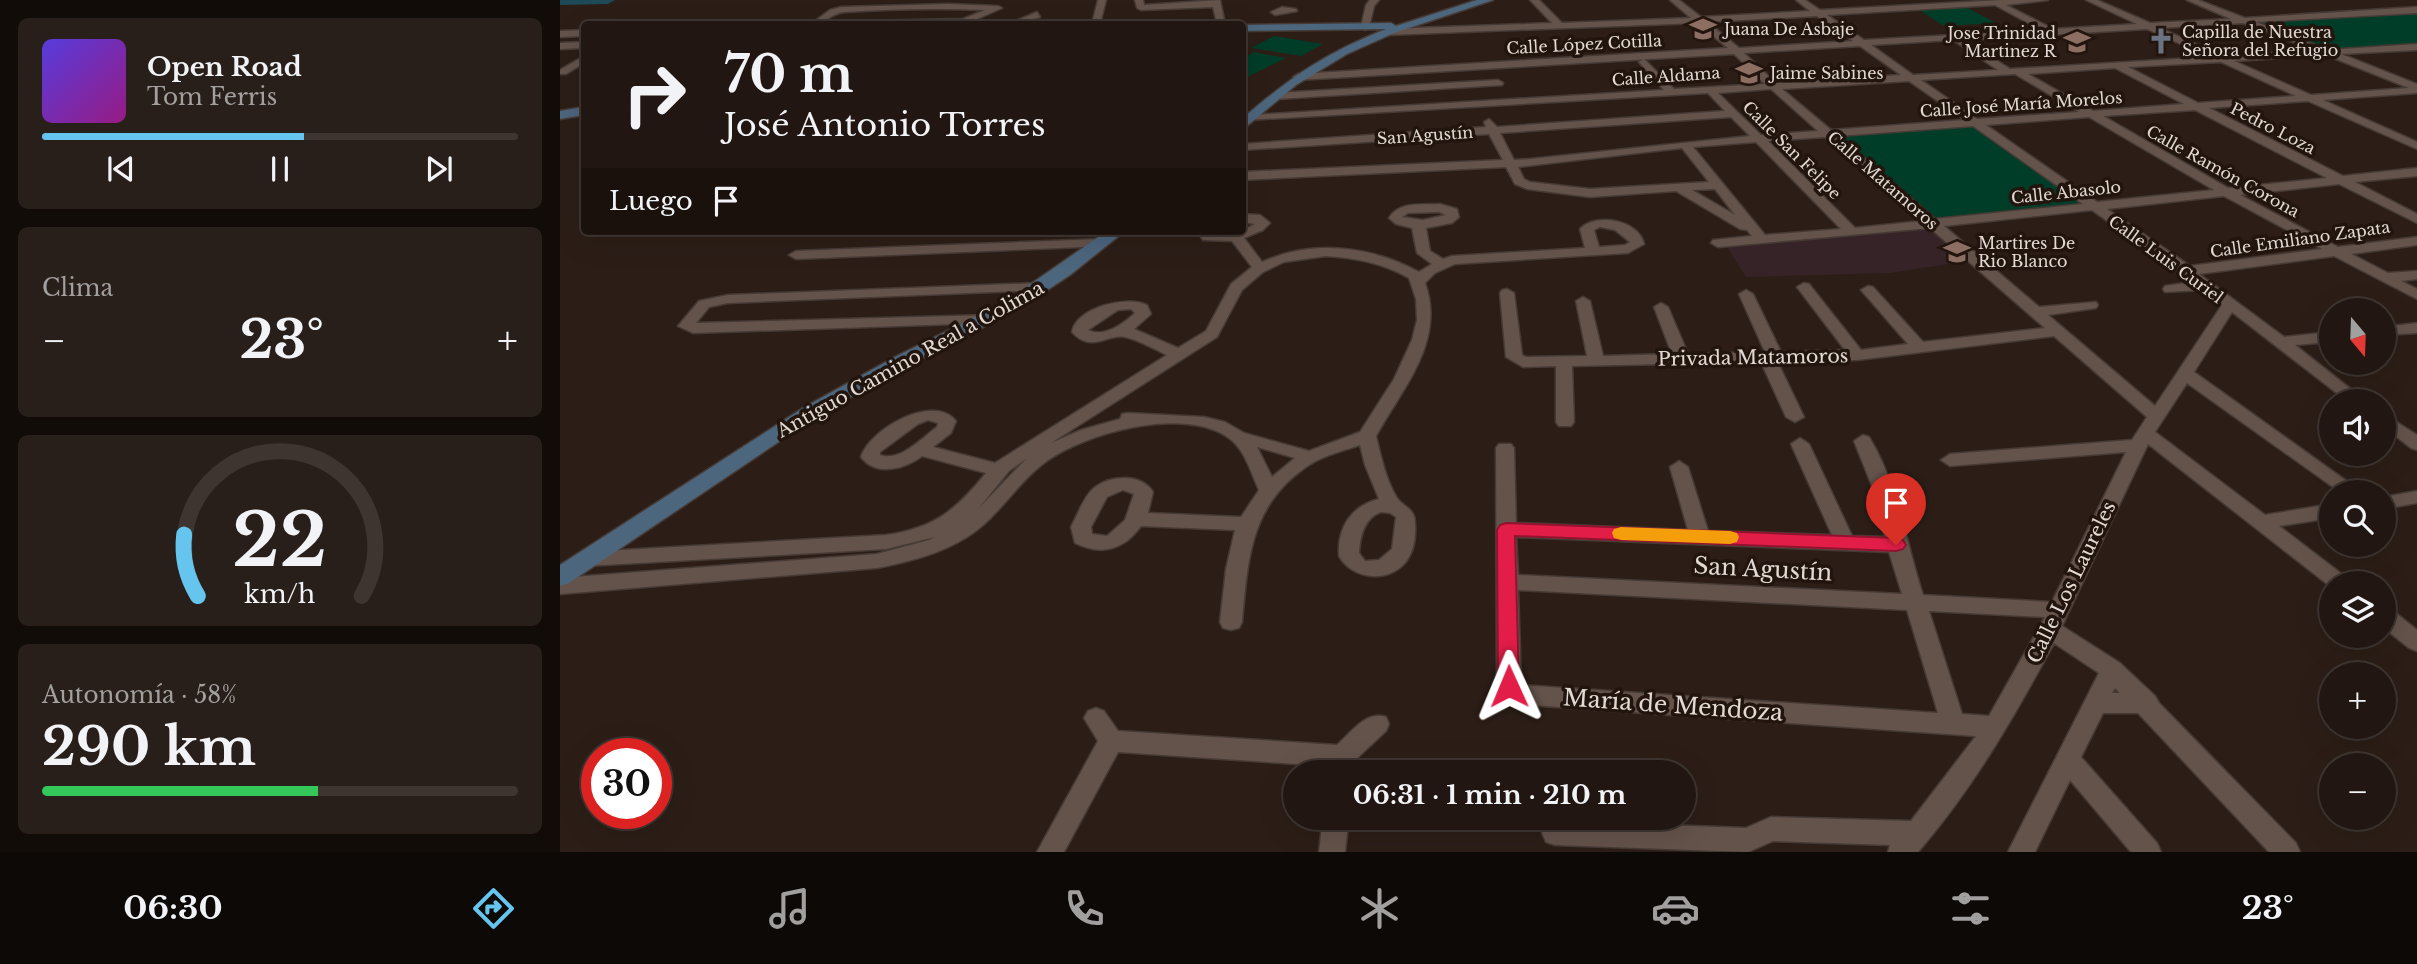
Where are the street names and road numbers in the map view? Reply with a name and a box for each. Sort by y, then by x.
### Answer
street label: Calle López Cotilla [1506,30,1662,58]
street label: Calle Aldama [1611,62,1721,90]
street label: Calle José María Morelos [1919,87,2123,121]
street label: Calle San Felipe [1739,97,1845,203]
street label: Pedro Loza [2227,98,2319,158]
street label: Calle Ramón Corona [2143,121,2303,221]
street label: San Agustín [1376,122,1474,148]
street label: Calle Matamoros [1824,127,1942,233]
street label: Calle Abasolo [2010,176,2122,208]
street label: Calle Luis Curiel [2105,211,2227,307]
street label: Calle Emiliano Zapata [2209,216,2391,262]
street label: Antiguo Camino Real a Colima [772,276,1048,443]
street label: Privada Matamoros [1657,344,1849,371]
street label: Calle Los Laureles [2022,498,2121,667]
street label: San Agustín [1693,551,1833,587]
street label: María de Mendoza [1562,683,1784,727]

